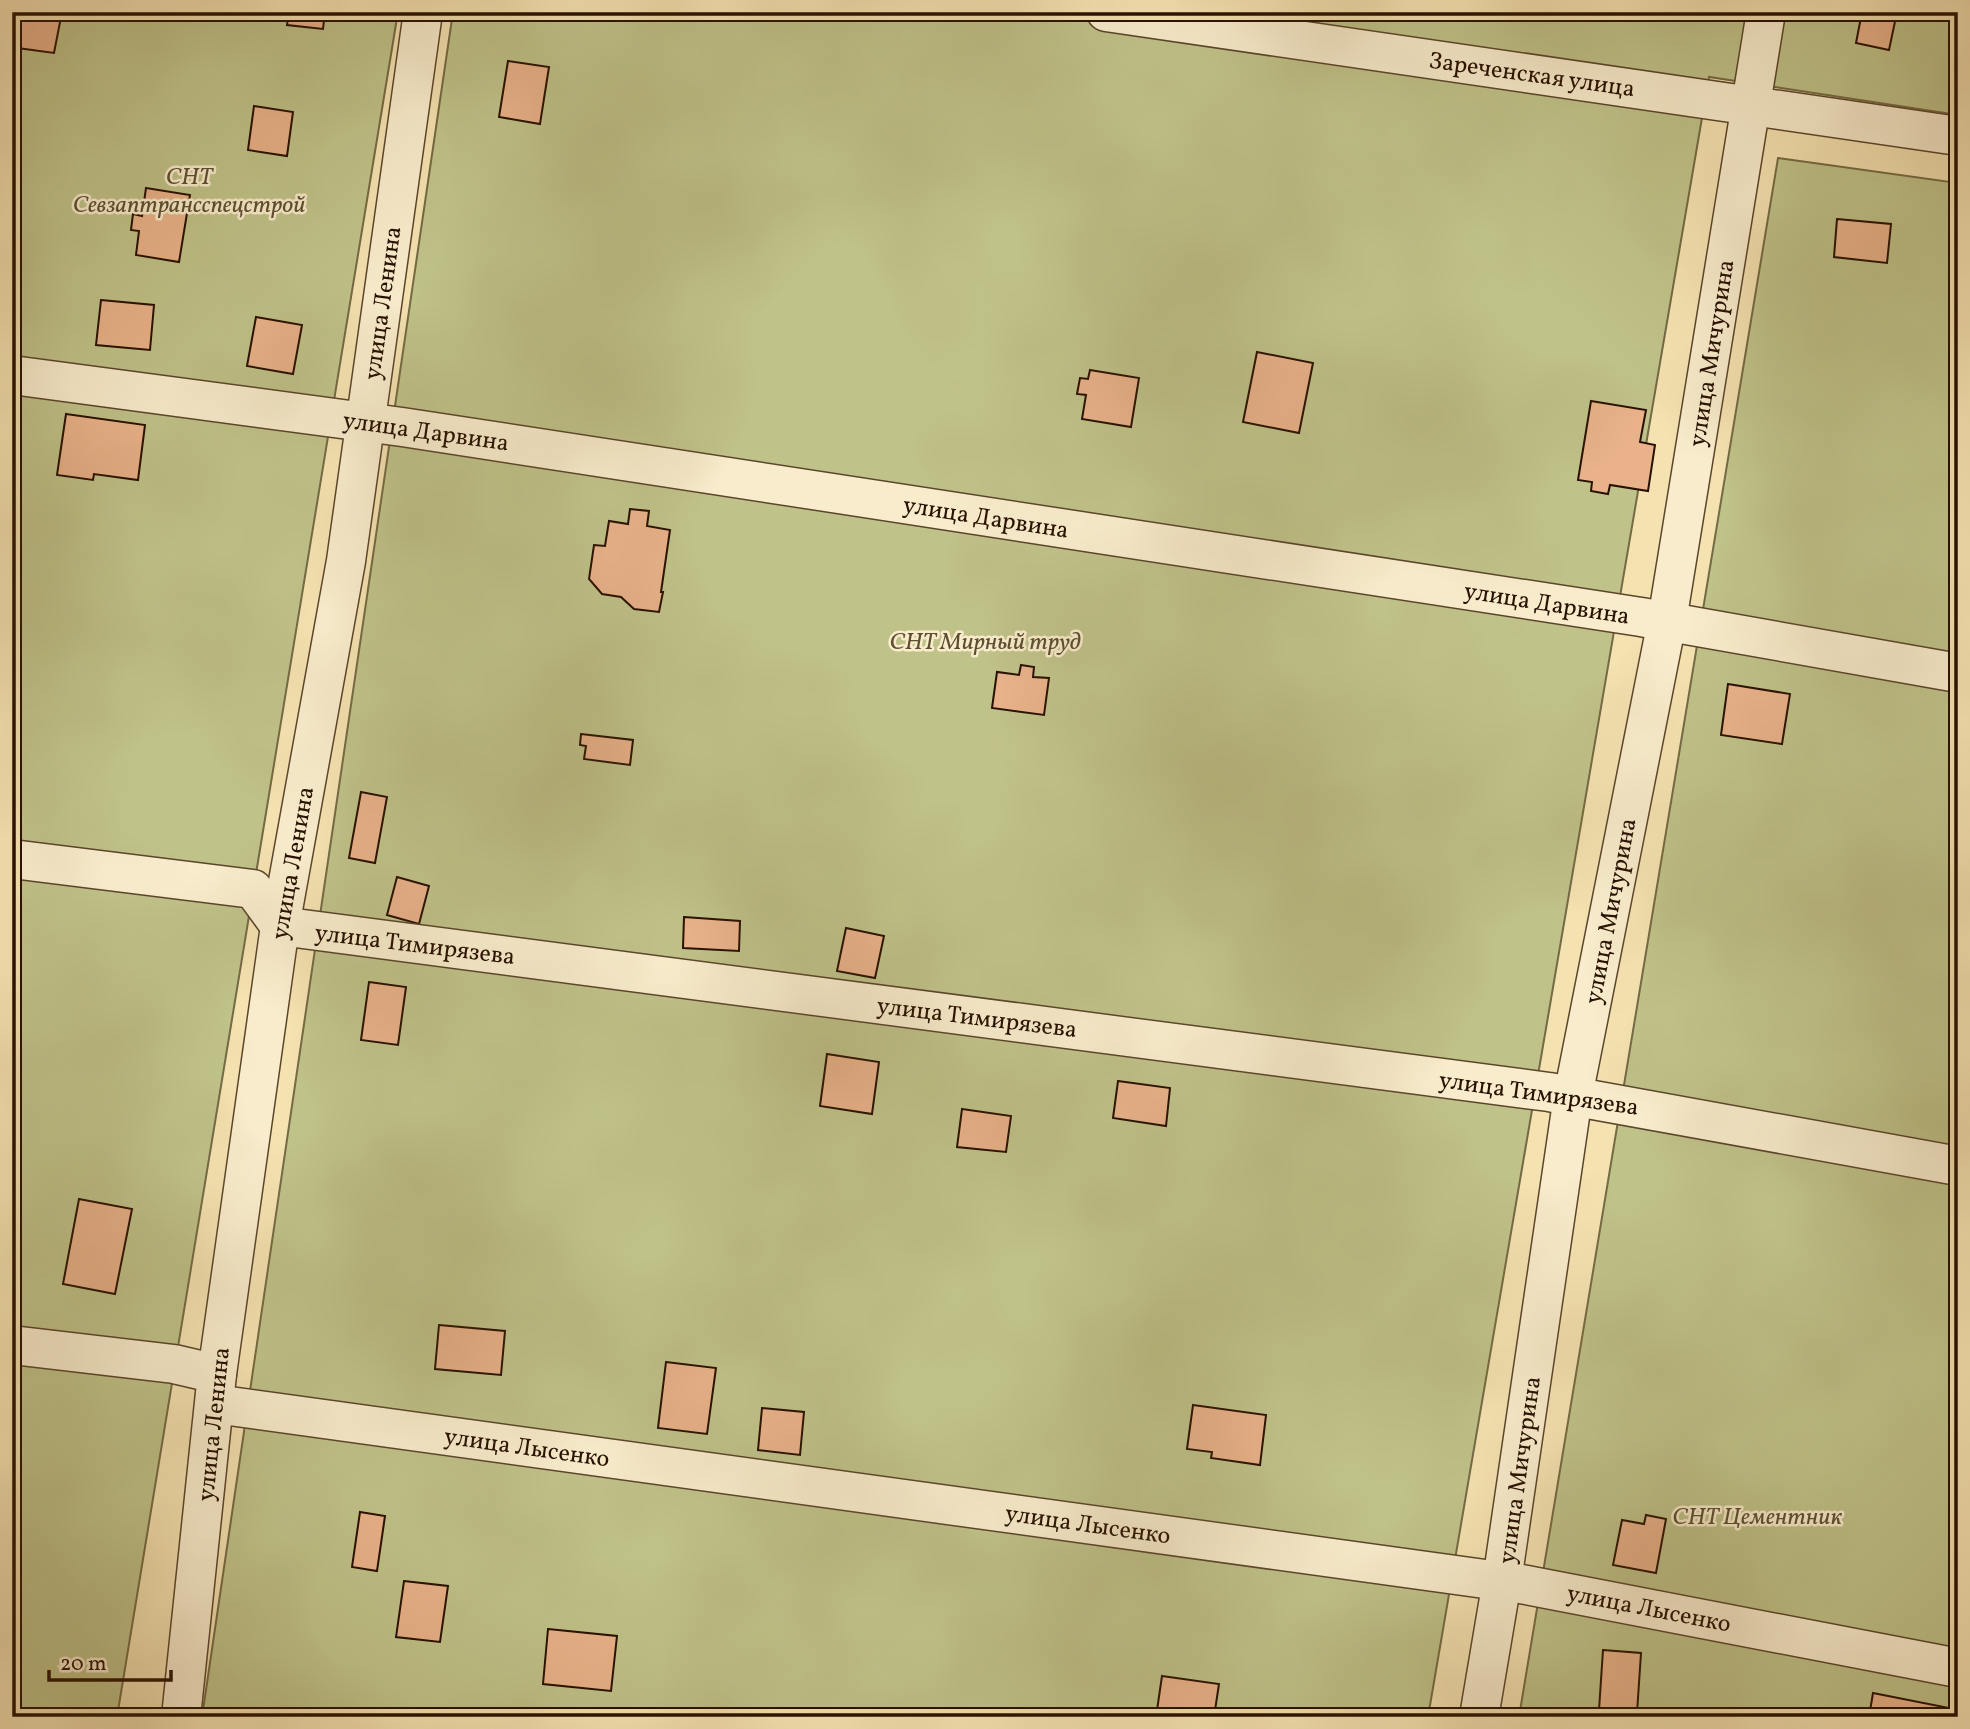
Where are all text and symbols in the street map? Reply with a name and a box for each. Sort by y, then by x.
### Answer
street label: Зареченская улица [1426,45,1637,107]
park label: СНТ Севзаптрансспецстрой [73,161,305,223]
street label: улица Ленина [356,224,412,382]
street label: улица Мичурина [1681,257,1745,449]
street label: улица Дарвина [340,405,511,461]
street label: улица Дарвина [900,489,1071,549]
street label: улица Дарвина [1461,575,1632,635]
park label: СНТ Мирный труд [889,626,1081,660]
street label: улица Ленина [264,784,324,943]
street label: улица Мичурина [1577,815,1647,1007]
street label: улица Тимирязева [313,917,517,975]
street label: улица Тимирязева [875,990,1079,1048]
street label: улица Тимирязева [1437,1064,1641,1126]
street label: улица Ленина [190,1345,240,1503]
street label: улица Мичурина [1491,1374,1551,1566]
street label: улица Лысенко [442,1421,612,1477]
street label: улица Лысенко [1003,1498,1173,1554]
park label: СНТ Цементник [1672,1501,1843,1535]
street label: улица Лысенко [1564,1577,1734,1643]
scale bar [49,1638,172,1682]
text: 20 m [60,1650,106,1679]

